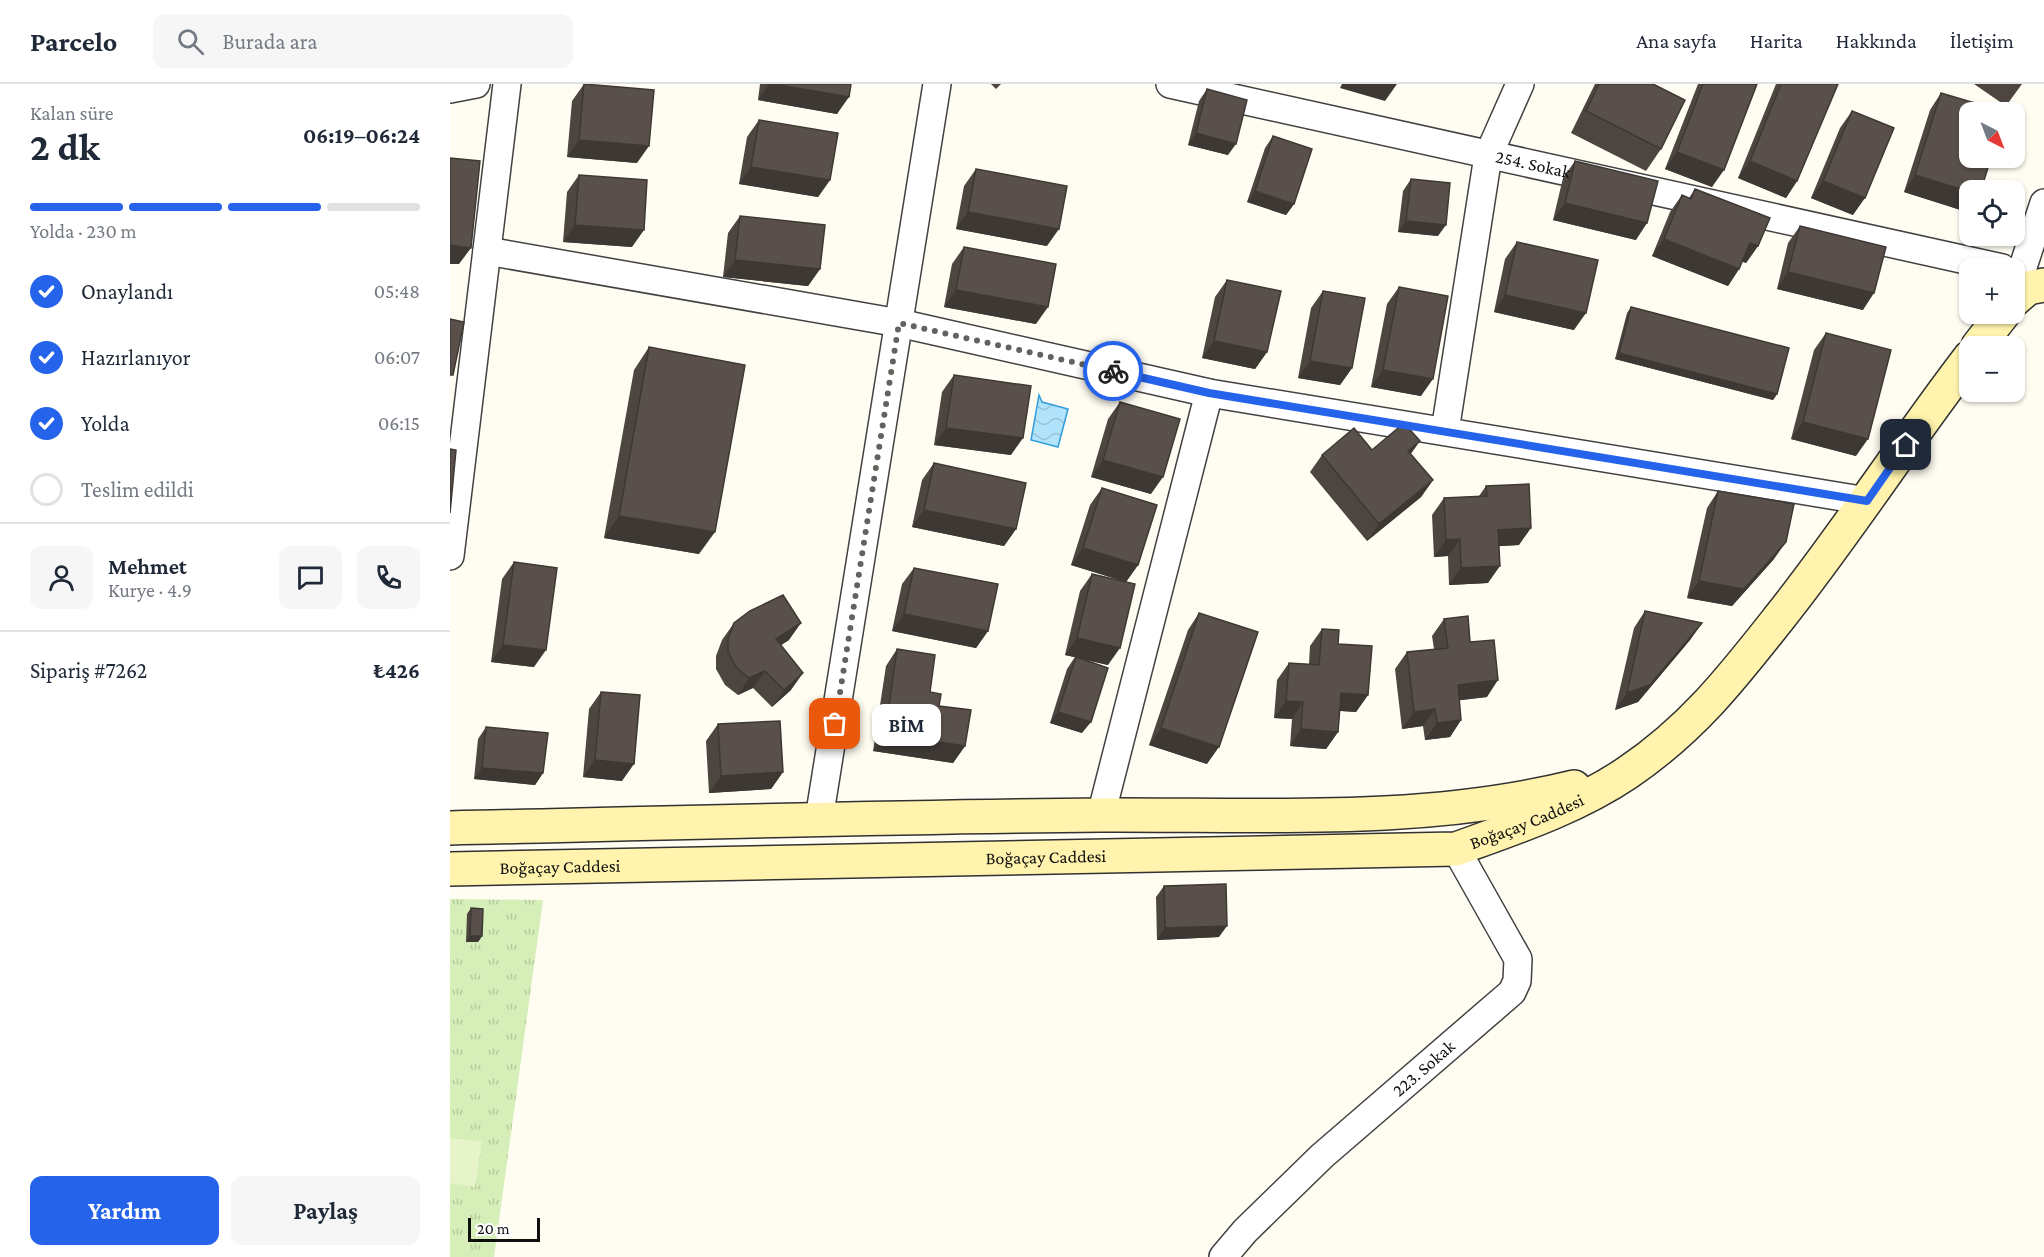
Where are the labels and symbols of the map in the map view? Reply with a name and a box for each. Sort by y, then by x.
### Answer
north arrow [1959,102,2025,168]
street label: 254. Sokak [1494,146,1573,182]
courier [1083,341,1143,401]
pin [1880,419,1931,470]
pin [809,698,860,749]
callout: BİM [871,703,940,745]
street label: Boğaçay Caddesi [1467,790,1587,853]
street label: Boğaçay Caddesi [985,846,1107,868]
street label: Boğaçay Caddesi [499,856,621,878]
street label: 223. Sokak [1389,1036,1459,1100]
scale bar [468,1215,540,1242]

